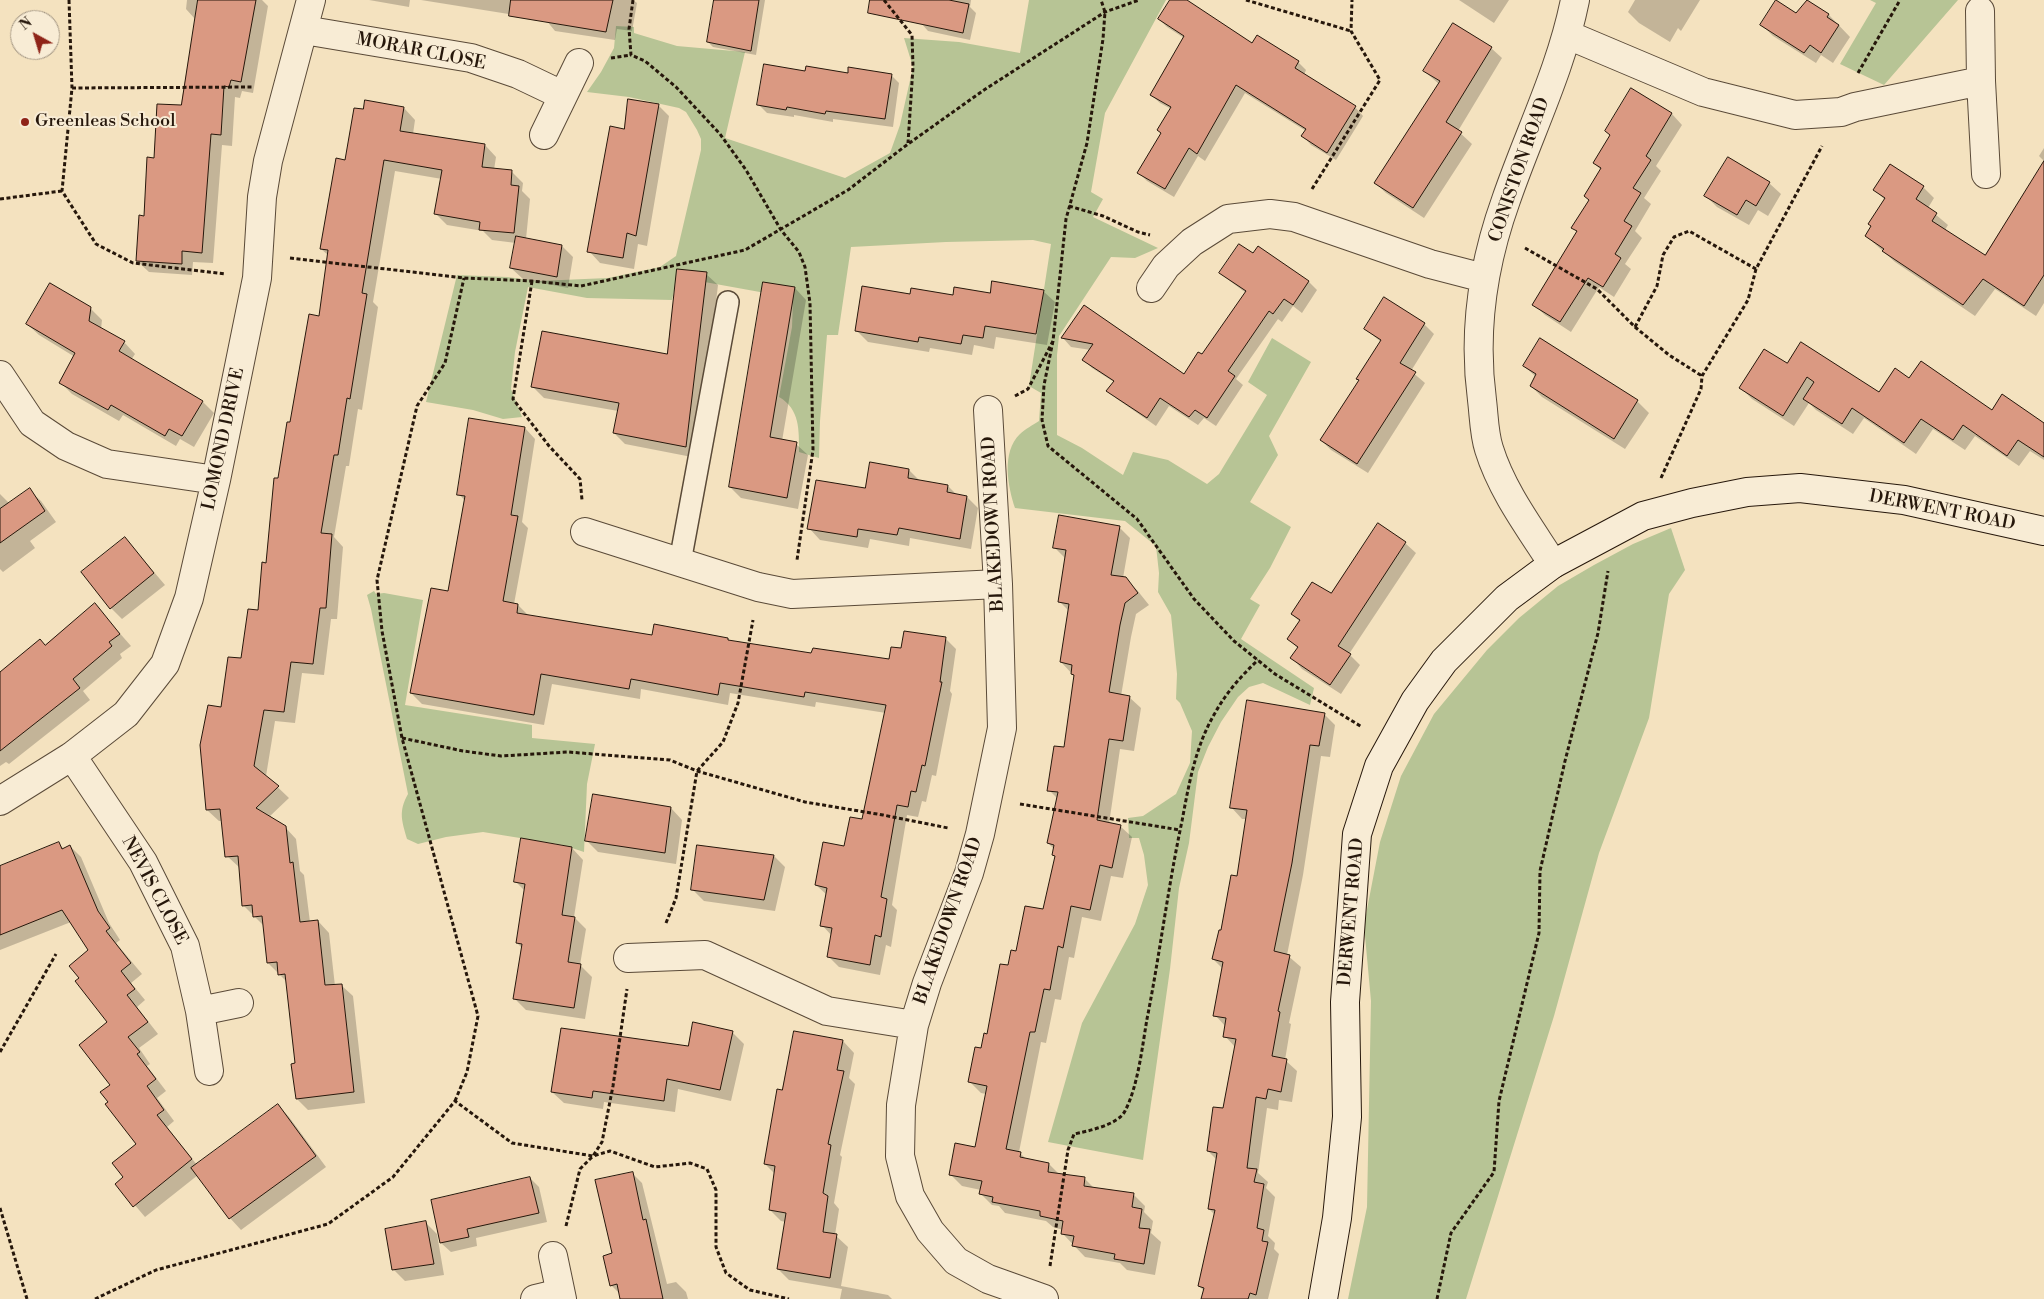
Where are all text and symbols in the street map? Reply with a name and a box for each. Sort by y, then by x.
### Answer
north arrow [10,10,60,60]
text: N [16,14,36,35]
street label: MORAR CLOSE [354,29,488,75]
street label: CONISTON ROAD [1485,95,1555,245]
place label: Greenleas School [35,111,175,133]
marker: Greenleas School [19,116,31,128]
street label: LOMOND DRIVE [198,366,250,512]
street label: BLAKEDOWN ROAD [979,436,1009,612]
street label: DERWENT ROAD [1867,486,2017,536]
street label: NEVIS CLOSE [116,833,192,949]
street label: BLAKEDOWN ROAD [910,835,988,1007]
street label: DERWENT ROAD [1335,837,1369,987]

